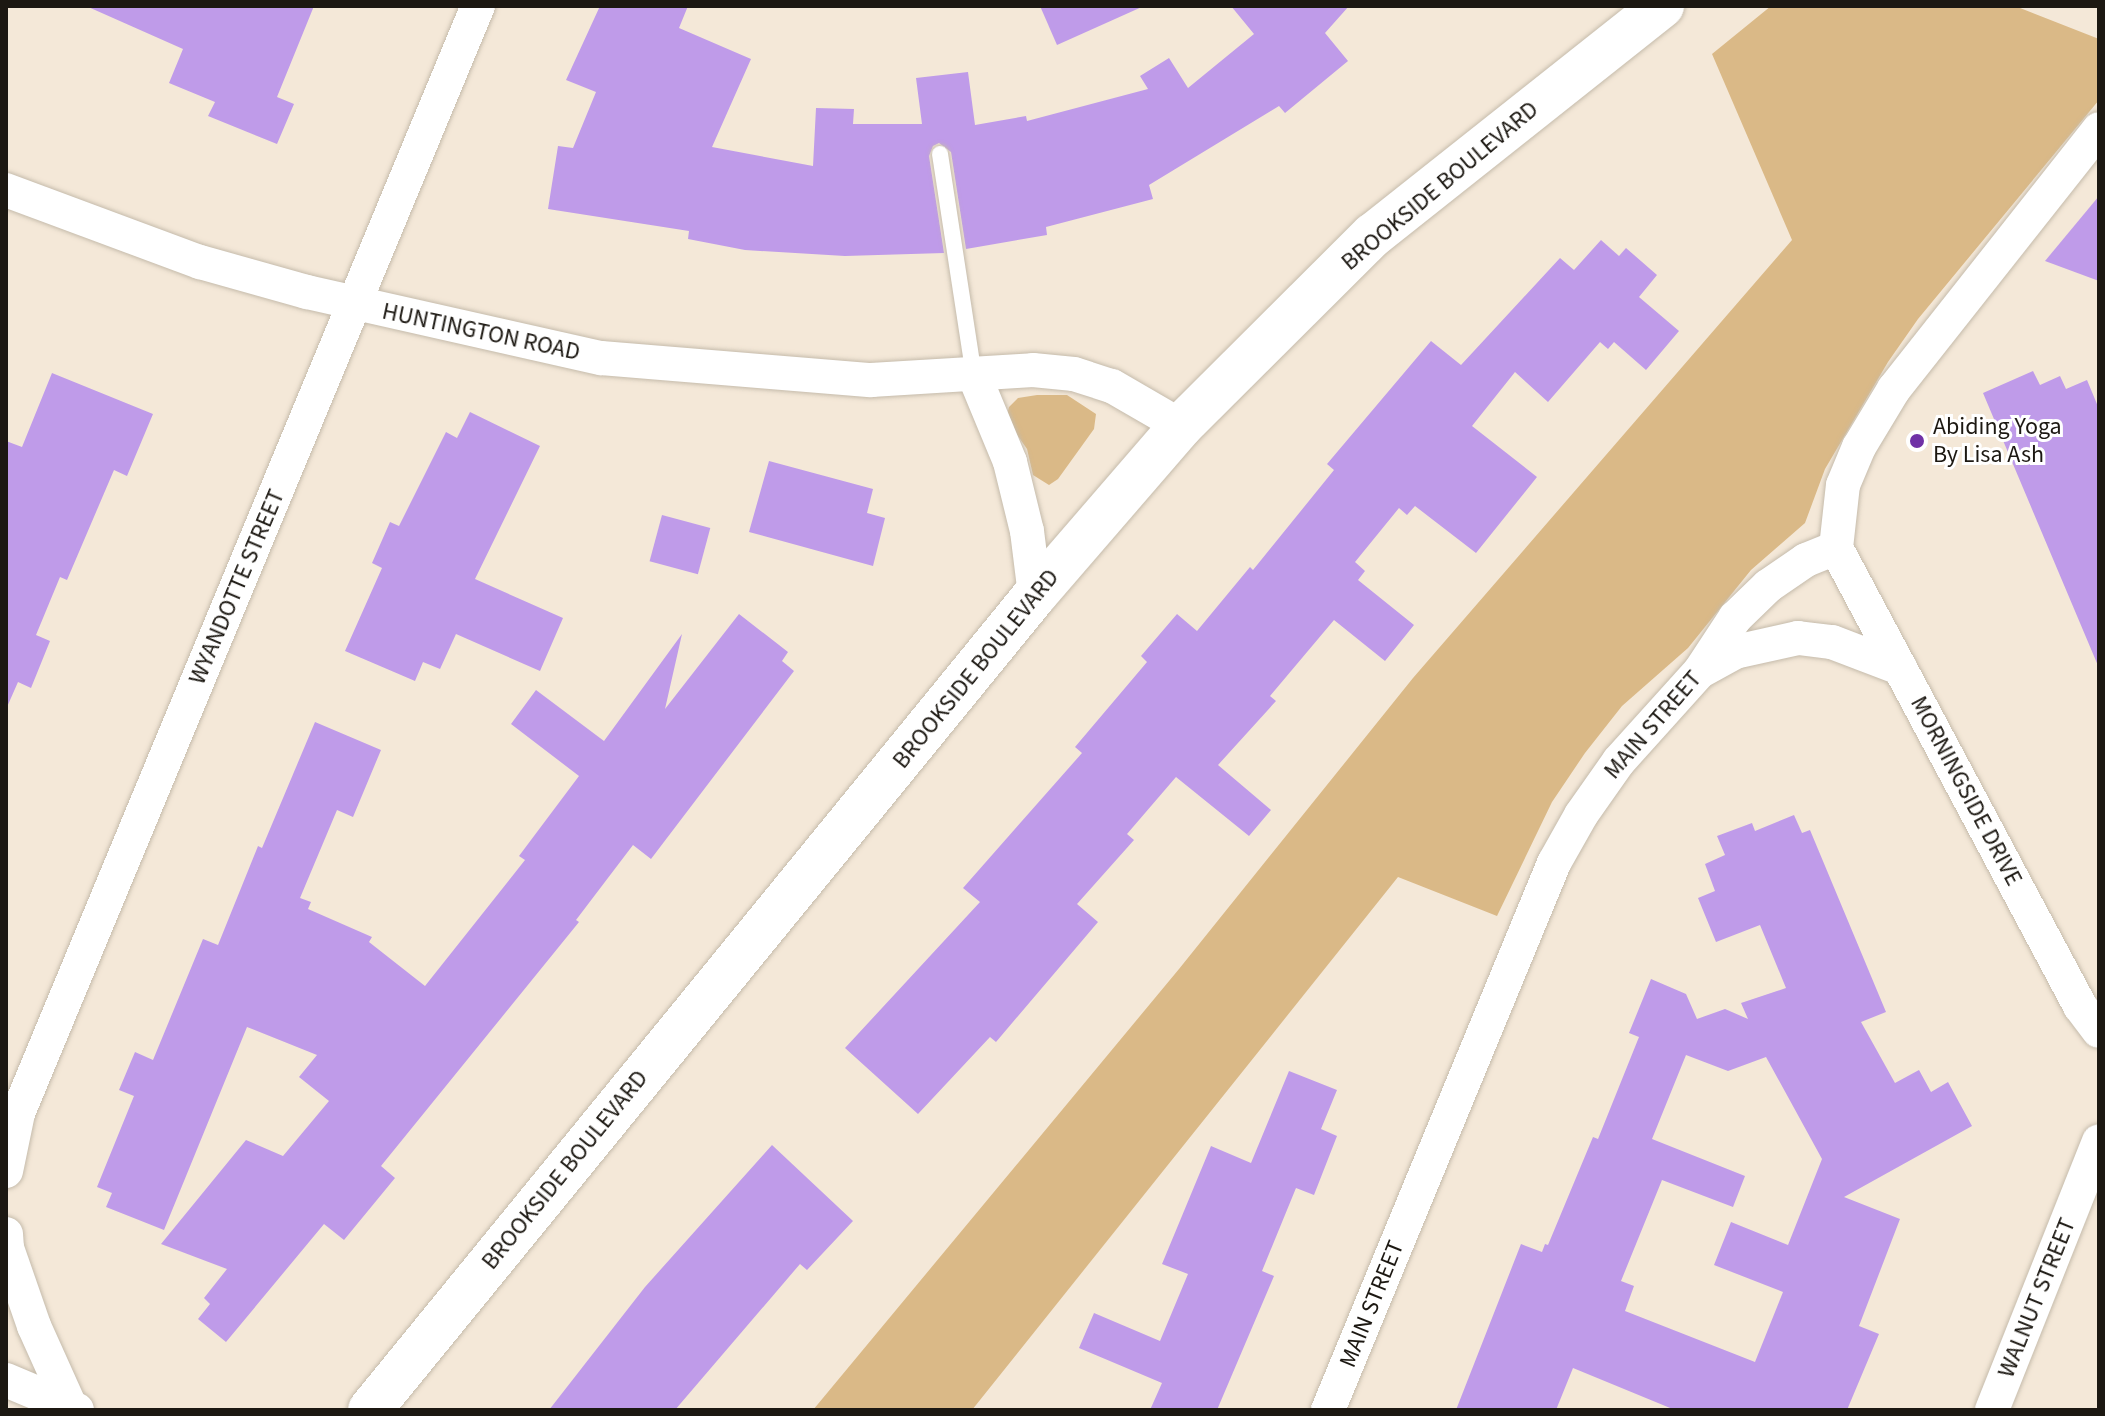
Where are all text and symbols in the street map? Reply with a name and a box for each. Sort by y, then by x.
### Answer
street label: BROOKSIDE BOULEVARD [1336,95,1544,277]
street label: HUNTINGTON ROAD [380,297,582,367]
place label: Abiding Yoga By Lisa Ash [1933,413,2062,469]
marker: Abiding Yoga By Lisa Ash [1908,432,1926,450]
street label: WYANDOTTE STREET [183,485,291,689]
street label: BROOKSIDE BOULEVARD [887,564,1065,774]
street label: MAIN STREET [1598,665,1708,785]
street label: MORNINGSIDE DRIVE [1904,691,2028,891]
street label: BROOKSIDE BOULEVARD [476,1065,654,1275]
street label: WALNUT STREET [1992,1214,2082,1382]
street label: MAIN STREET [1334,1236,1410,1372]

